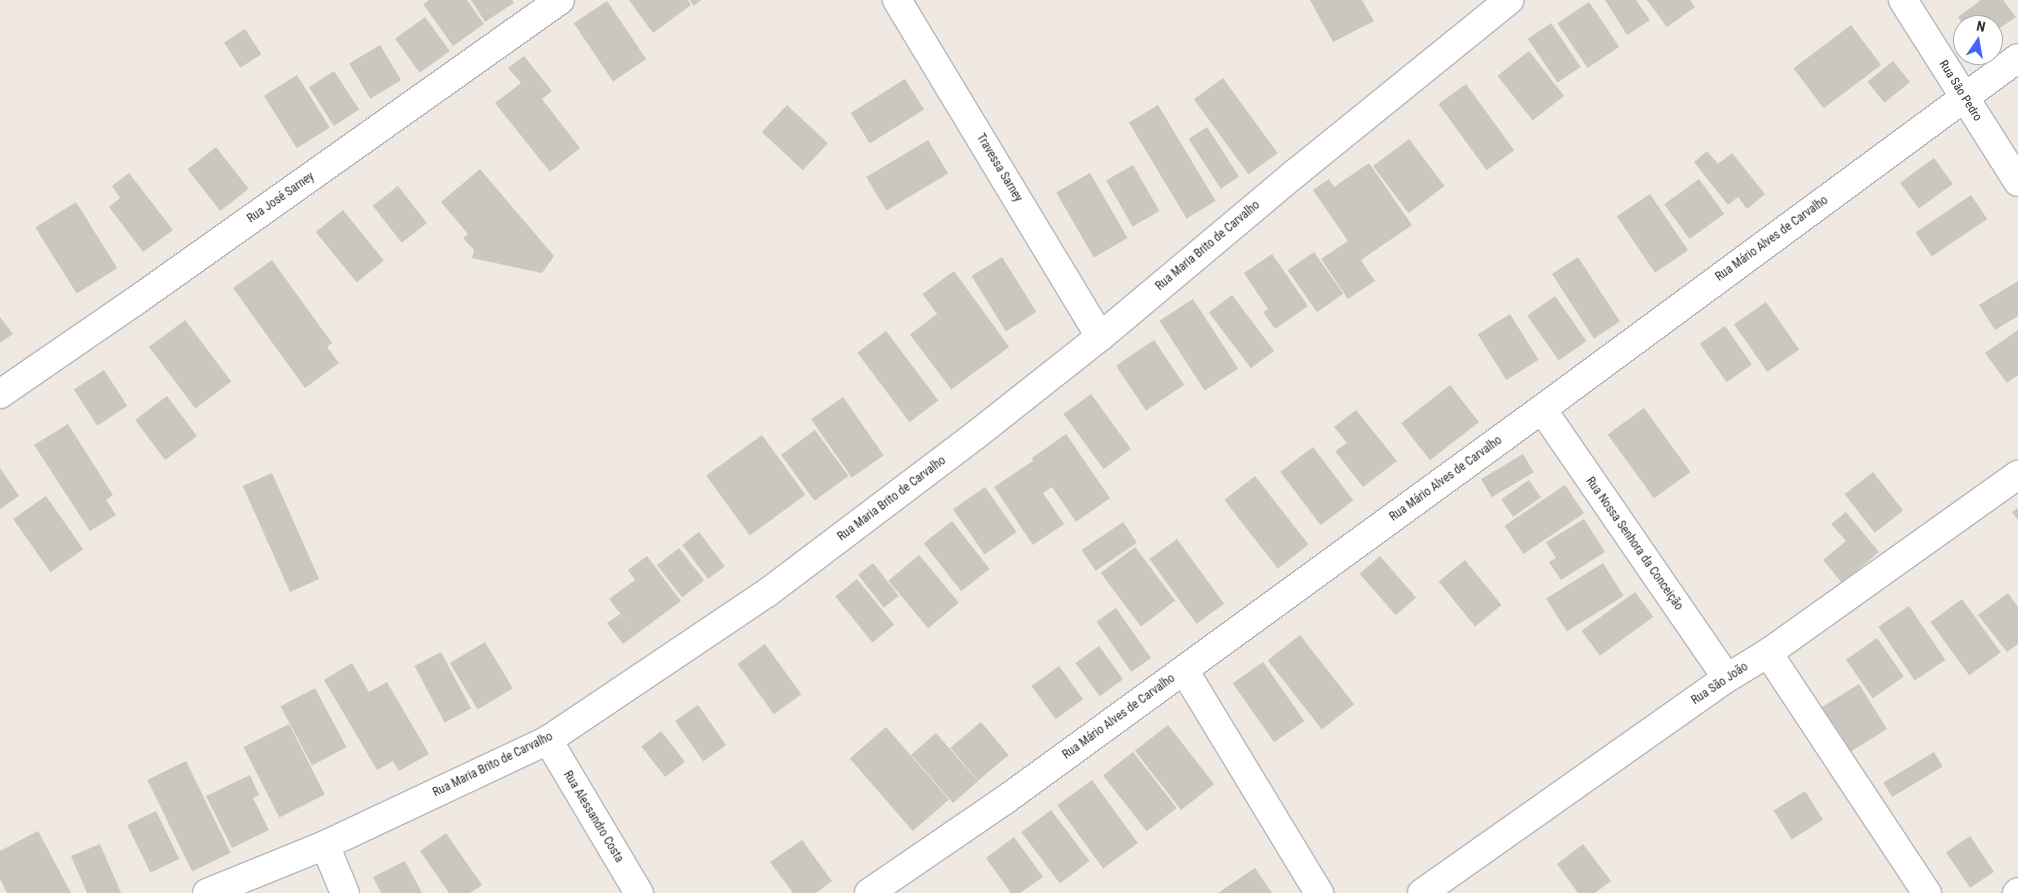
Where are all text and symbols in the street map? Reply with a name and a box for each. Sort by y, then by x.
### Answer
north arrow [1953,15,2003,65]
text: N [1975,18,1987,35]
street label: Rua São Pedro [1936,58,1984,124]
street label: Travessa Sarney [973,131,1025,205]
street label: Rua José Sarney [245,170,317,226]
street label: Rua Mário Alves de Carvalho [1713,193,1831,285]
street label: Rua Maria Brito de Carvalho [1153,198,1263,294]
street label: Rua Mário Alves de Carvalho [1387,433,1505,525]
street label: Rua Maria Brito de Carvalho [835,454,949,544]
street label: Rua Nossa Senhora da Conceição [1582,475,1686,613]
street label: Rua São João [1689,660,1751,708]
street label: Rua Mário Alves de Carvalho [1060,671,1178,763]
street label: Rua Maria Brito de Carvalho [431,730,555,800]
street label: Rua Alessandro Costa [560,769,626,865]

